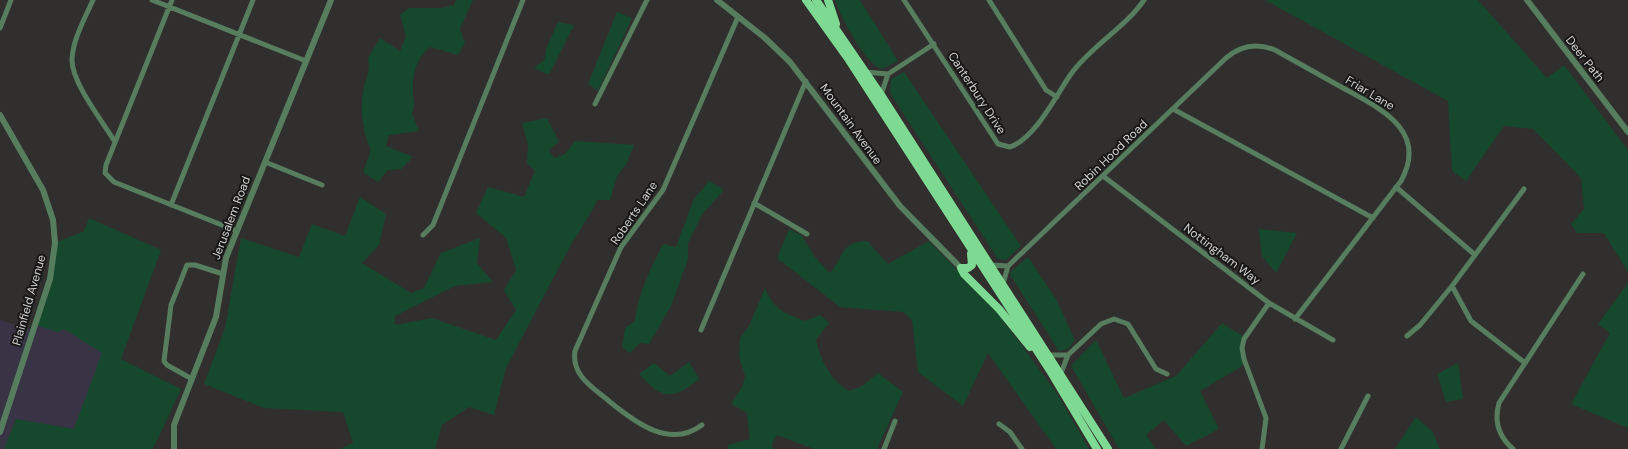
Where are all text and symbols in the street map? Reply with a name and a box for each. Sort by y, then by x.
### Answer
street label: Deer Path [1562,33,1608,85]
street label: Canterbury Drive [944,49,1010,137]
street label: Friar Lane [1343,72,1398,114]
street label: Mountain Avenue [816,80,886,168]
street label: Robin Hood Road [1071,116,1151,194]
street label: Jerusalem Road [208,174,254,262]
street label: Roberts Lane [607,178,661,248]
street label: Nottingham Way [1180,220,1264,288]
street label: Plainfield Avenue [8,253,50,347]

